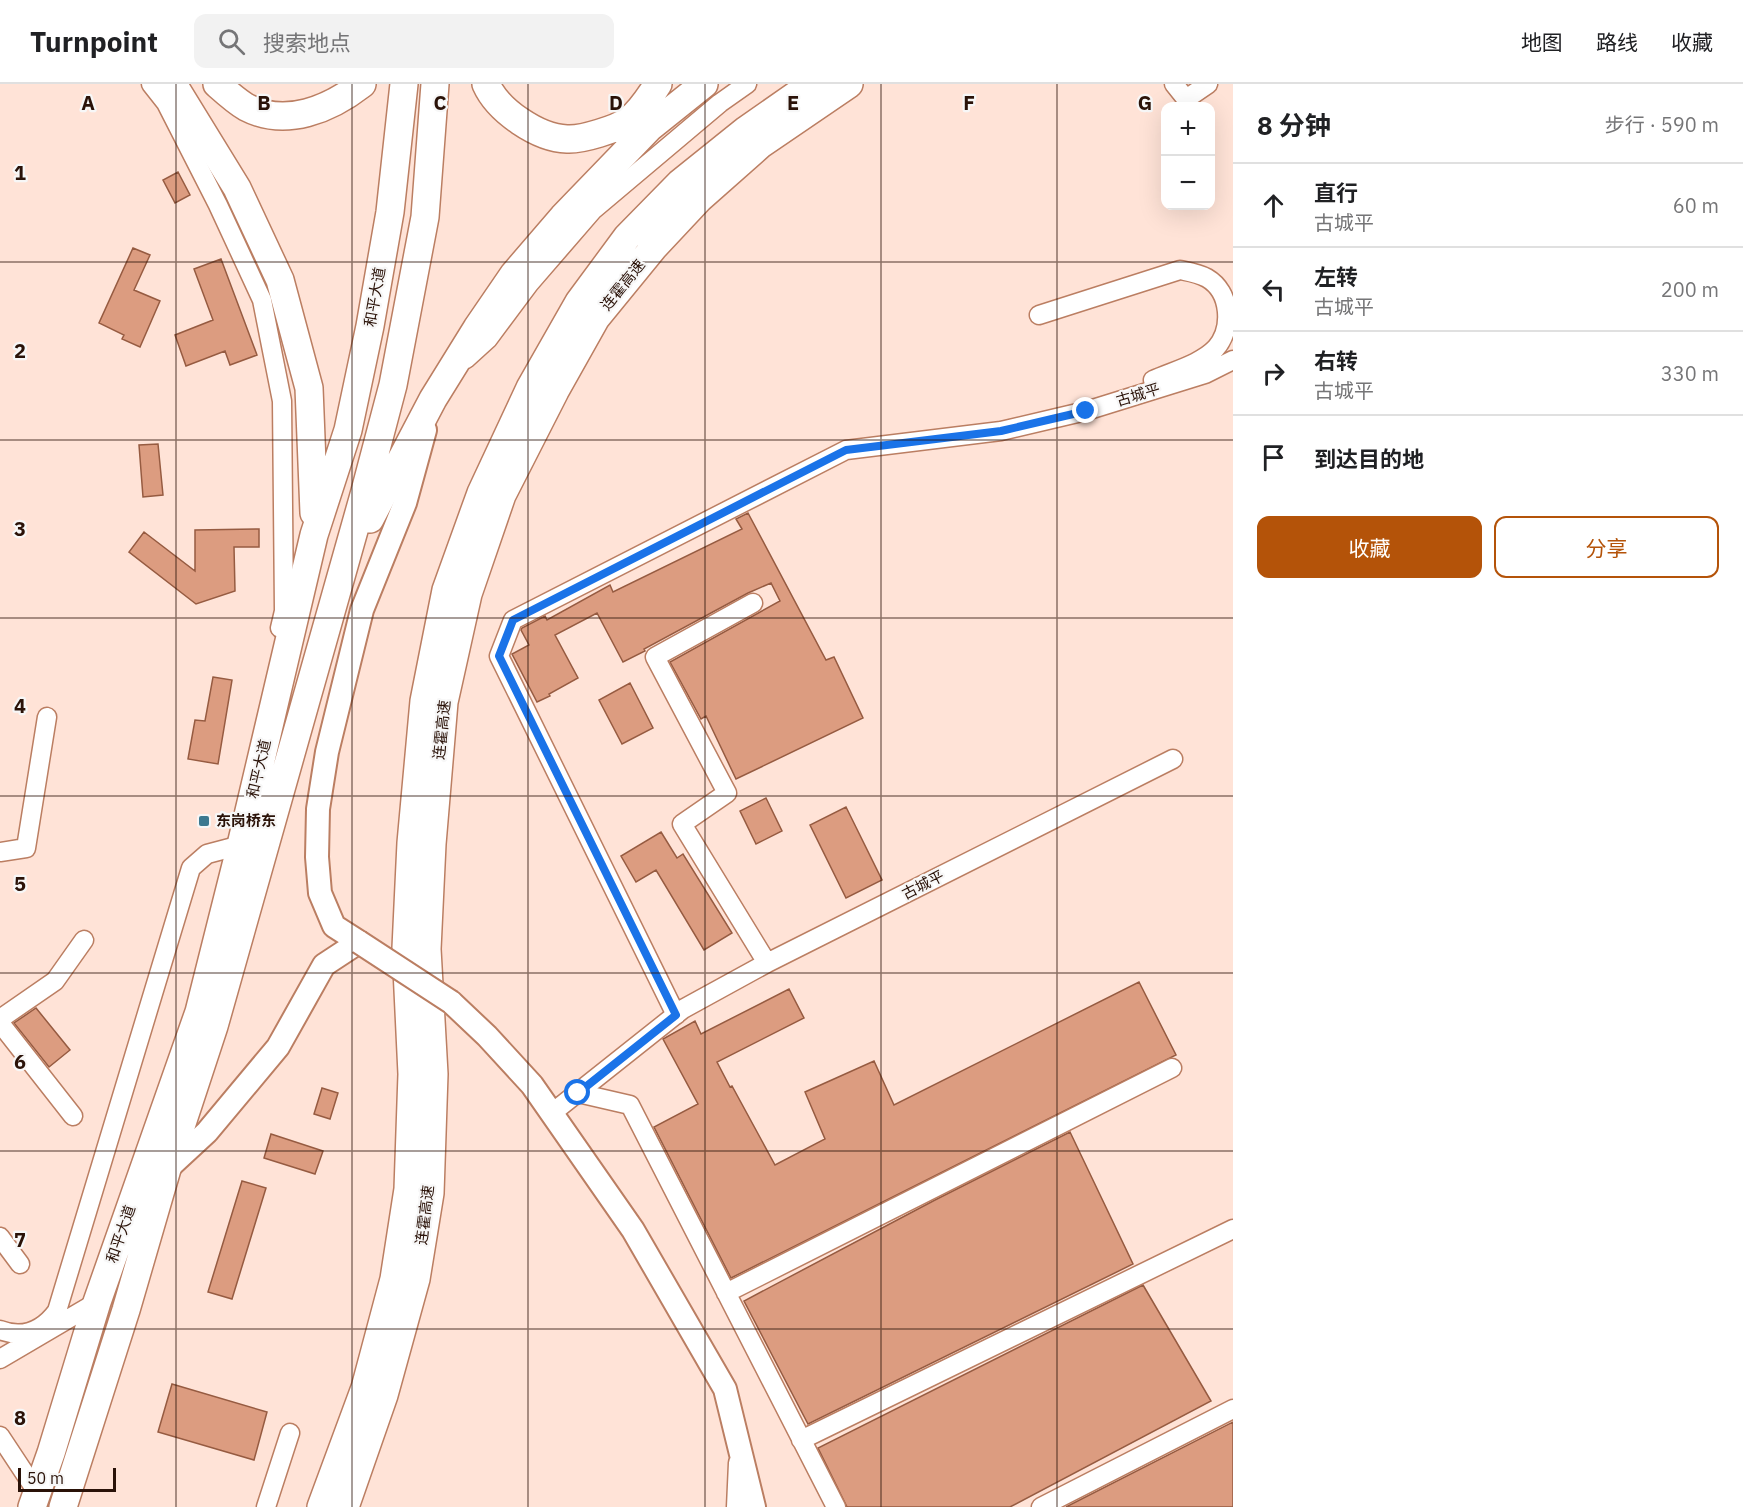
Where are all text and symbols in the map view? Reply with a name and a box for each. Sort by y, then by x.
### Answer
search box [194,14,614,68]
text: Turnpoint [30,23,158,60]
icon: search [215,25,248,58]
text: 搜索地点 [263,28,351,57]
text: 地图 [1521,28,1563,56]
text: 路线 [1596,28,1638,56]
text: 收藏 [1671,28,1713,56]
text: A [81,89,95,116]
text: B [257,89,271,116]
text: C [433,89,447,116]
text: D [609,89,623,116]
text: E [787,89,799,116]
text: F [963,89,975,116]
text: G [1138,89,1152,116]
map controls [1161,102,1215,210]
button: + [1161,102,1215,156]
text: 8 分钟 [1257,108,1331,142]
text: 步行 · 590 m [1605,111,1719,138]
button: − [1161,156,1215,210]
text: 1 [14,159,26,186]
text: 直行 [1314,178,1358,207]
icon: ahead [1257,189,1290,222]
text: 60 m [1673,192,1719,219]
text: 古城平 [1314,209,1374,236]
street label: 连霍高速 [596,255,649,314]
text: 左转 [1314,262,1358,291]
street label: 和平大道 [360,266,389,328]
icon: left [1257,273,1290,306]
text: 200 m [1661,276,1719,303]
text: 古城平 [1314,293,1374,320]
text: 2 [14,337,26,364]
text: 右转 [1314,346,1358,375]
icon: right [1257,357,1290,390]
text: 330 m [1661,360,1719,387]
text: 古城平 [1314,377,1374,404]
street label: 古城平 [1114,379,1162,410]
route end [1072,397,1098,423]
icon: arrive [1257,441,1290,474]
text: 到达目的地 [1314,444,1424,473]
text: 3 [14,515,26,542]
button: 收藏 [1257,516,1482,578]
button: 分享 [1494,516,1719,578]
text: 4 [14,692,26,719]
street label: 连霍高速 [429,699,454,761]
street label: 和平大道 [243,738,275,800]
place label: 东岗桥东 [216,811,276,830]
marker: 东岗桥东 [197,814,211,828]
street label: 古城平 [898,866,947,903]
text: 5 [14,870,26,897]
text: 6 [14,1048,26,1075]
route start [564,1079,590,1105]
street label: 连霍高速 [411,1184,438,1246]
street label: 和平大道 [102,1202,139,1265]
text: 7 [14,1226,26,1253]
text: 8 [14,1404,26,1431]
scale bar [18,1465,116,1492]
text: 50 m [27,1468,64,1488]

